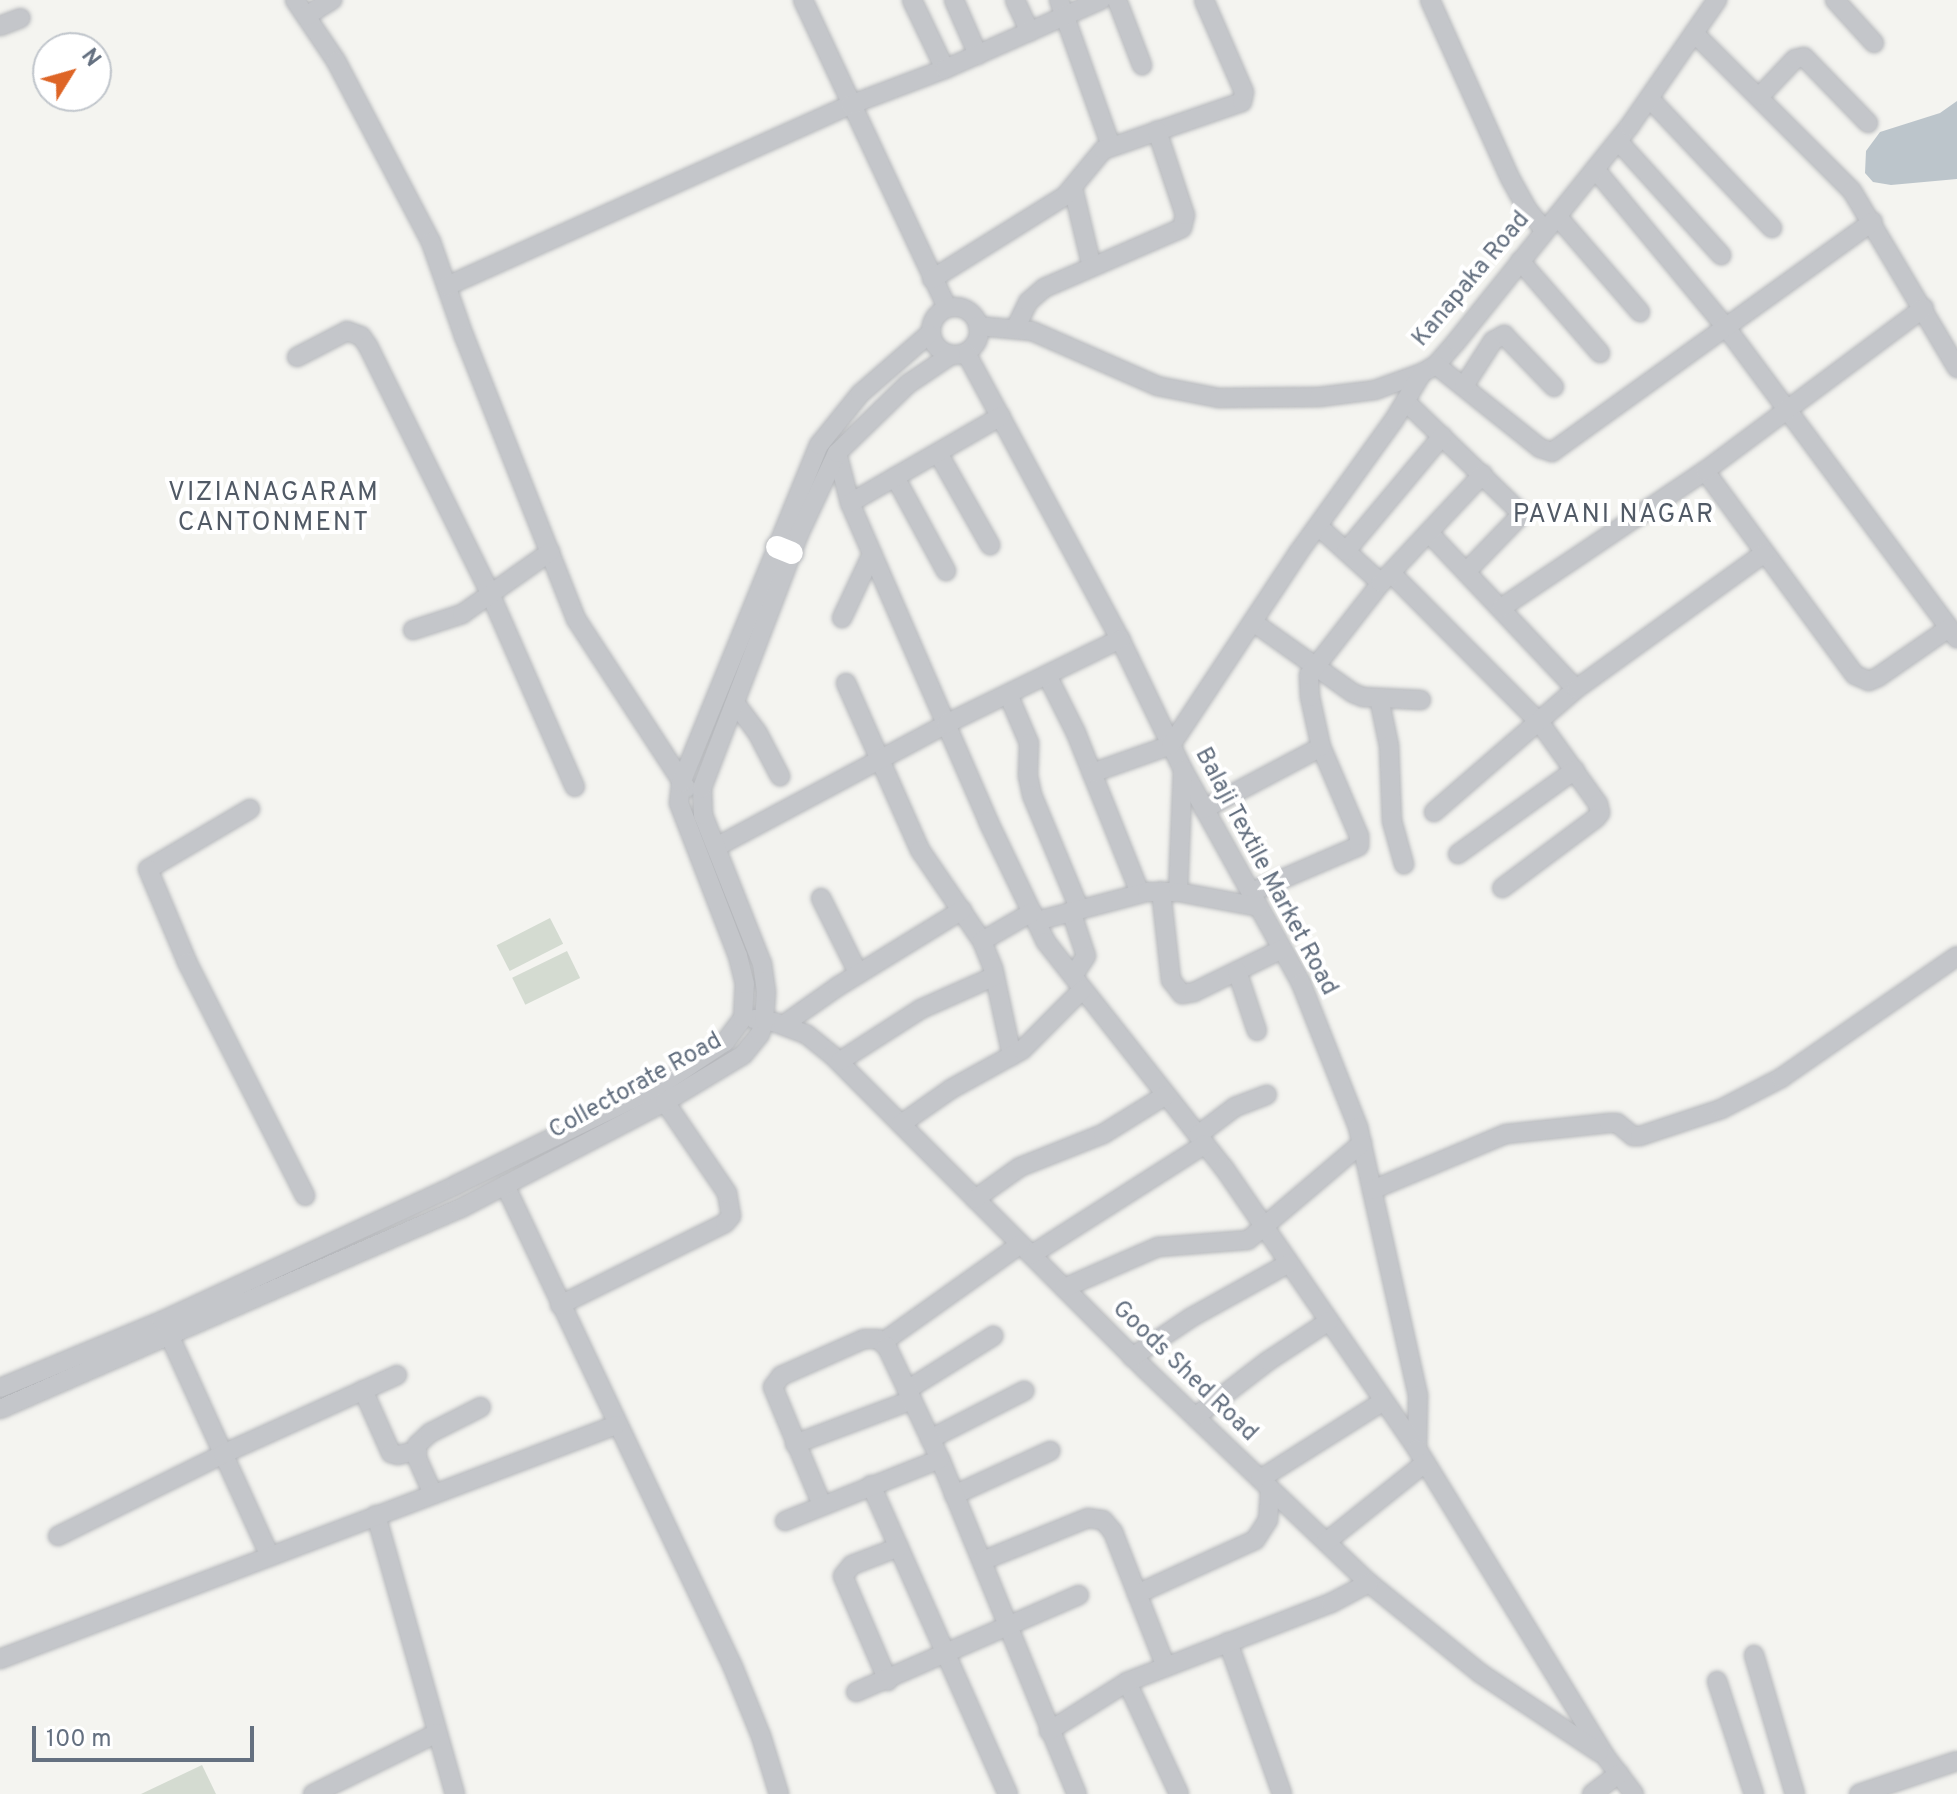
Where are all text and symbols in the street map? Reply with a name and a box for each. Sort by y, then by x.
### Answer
north arrow [32,32,112,112]
text: N [74,44,105,73]
street label: Kanapaka Road [1407,207,1537,353]
district label: VIZIANAGARAM CANTONMENT [168,478,380,540]
district label: PAVANI NAGAR [1513,500,1715,532]
street label: Balaji Textile Market Road [1187,743,1343,1001]
street label: Collectorate Road [545,1028,727,1146]
street label: Goods Shed Road [1105,1295,1263,1449]
scale bar [36,1710,258,1760]
text: 100 m [46,1725,112,1755]

